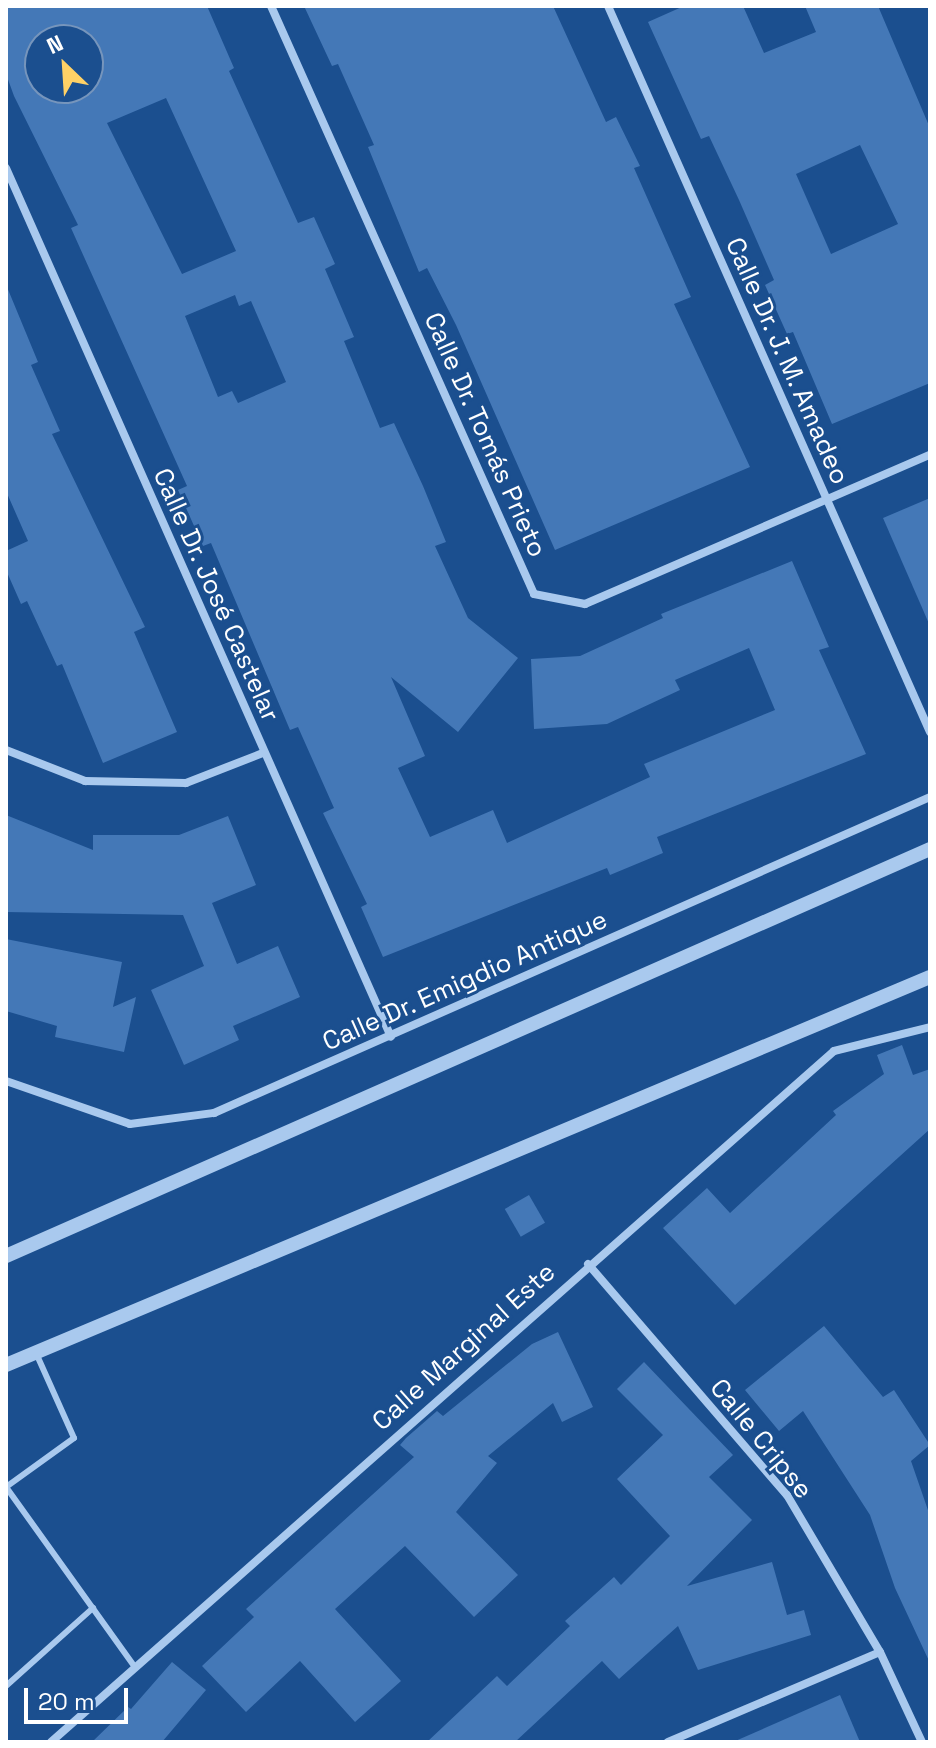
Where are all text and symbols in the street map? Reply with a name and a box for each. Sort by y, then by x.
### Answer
north arrow [24,24,104,104]
text: N [42,28,67,60]
street label: Calle Dr. J. M. Amadeo [718,231,856,491]
street label: Calle Dr. Tomás Prieto [417,307,553,563]
street label: Calle Dr. José Castelar [146,463,286,727]
street label: Calle Dr. Emigdio Antique [317,904,613,1058]
street label: Calle Marginal Este [366,1257,562,1437]
street label: Calle Cripse [703,1373,819,1505]
scale bar [28,1672,132,1722]
text: 20 m [38,1686,95,1717]

